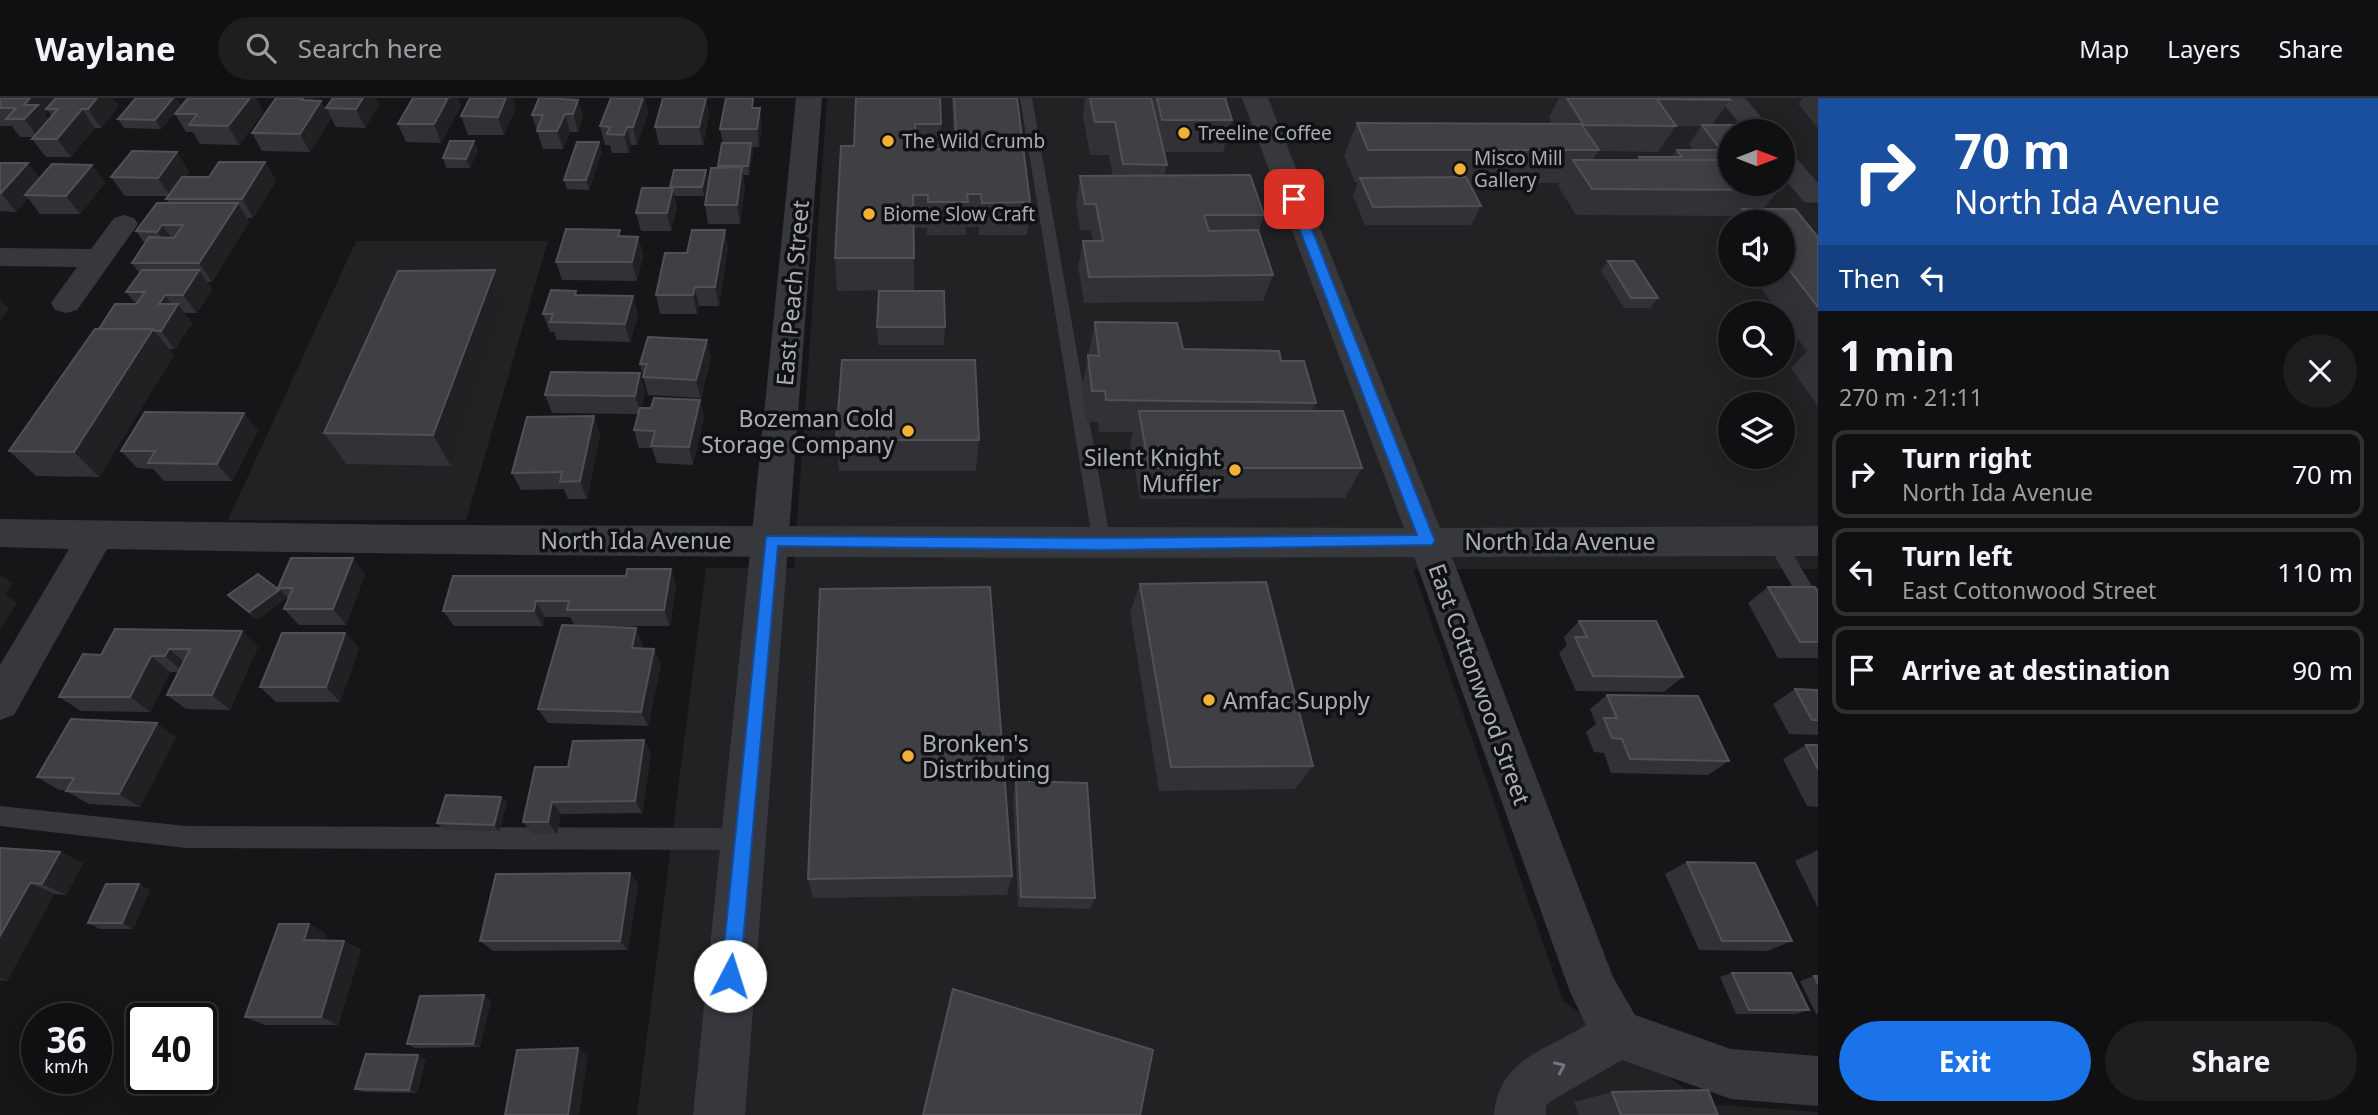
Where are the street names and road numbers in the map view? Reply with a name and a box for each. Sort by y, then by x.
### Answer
street label: East Peach Street [768,199,816,387]
street label: North Ida Avenue [541,524,731,556]
street label: North Ida Avenue [1465,525,1655,557]
street label: East Cottonwood Street [1421,559,1539,809]

